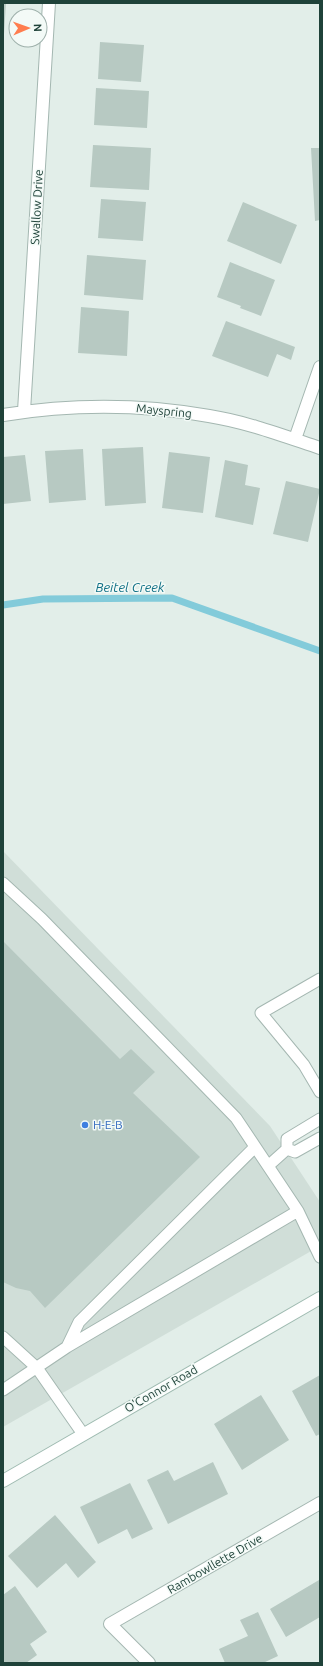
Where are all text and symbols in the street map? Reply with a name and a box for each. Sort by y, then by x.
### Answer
north arrow [8,8,48,48]
text: N [32,23,44,32]
street label: Swallow Drive [28,169,45,245]
street label: Mayspring [136,401,192,420]
water label: Beitel Creek [96,580,165,594]
place label: H-E-B [93,1118,123,1131]
marker: H-E-B [80,1120,90,1130]
street label: O'Connor Road [122,1362,200,1415]
street label: Rambowllette Drive [165,1531,265,1596]

